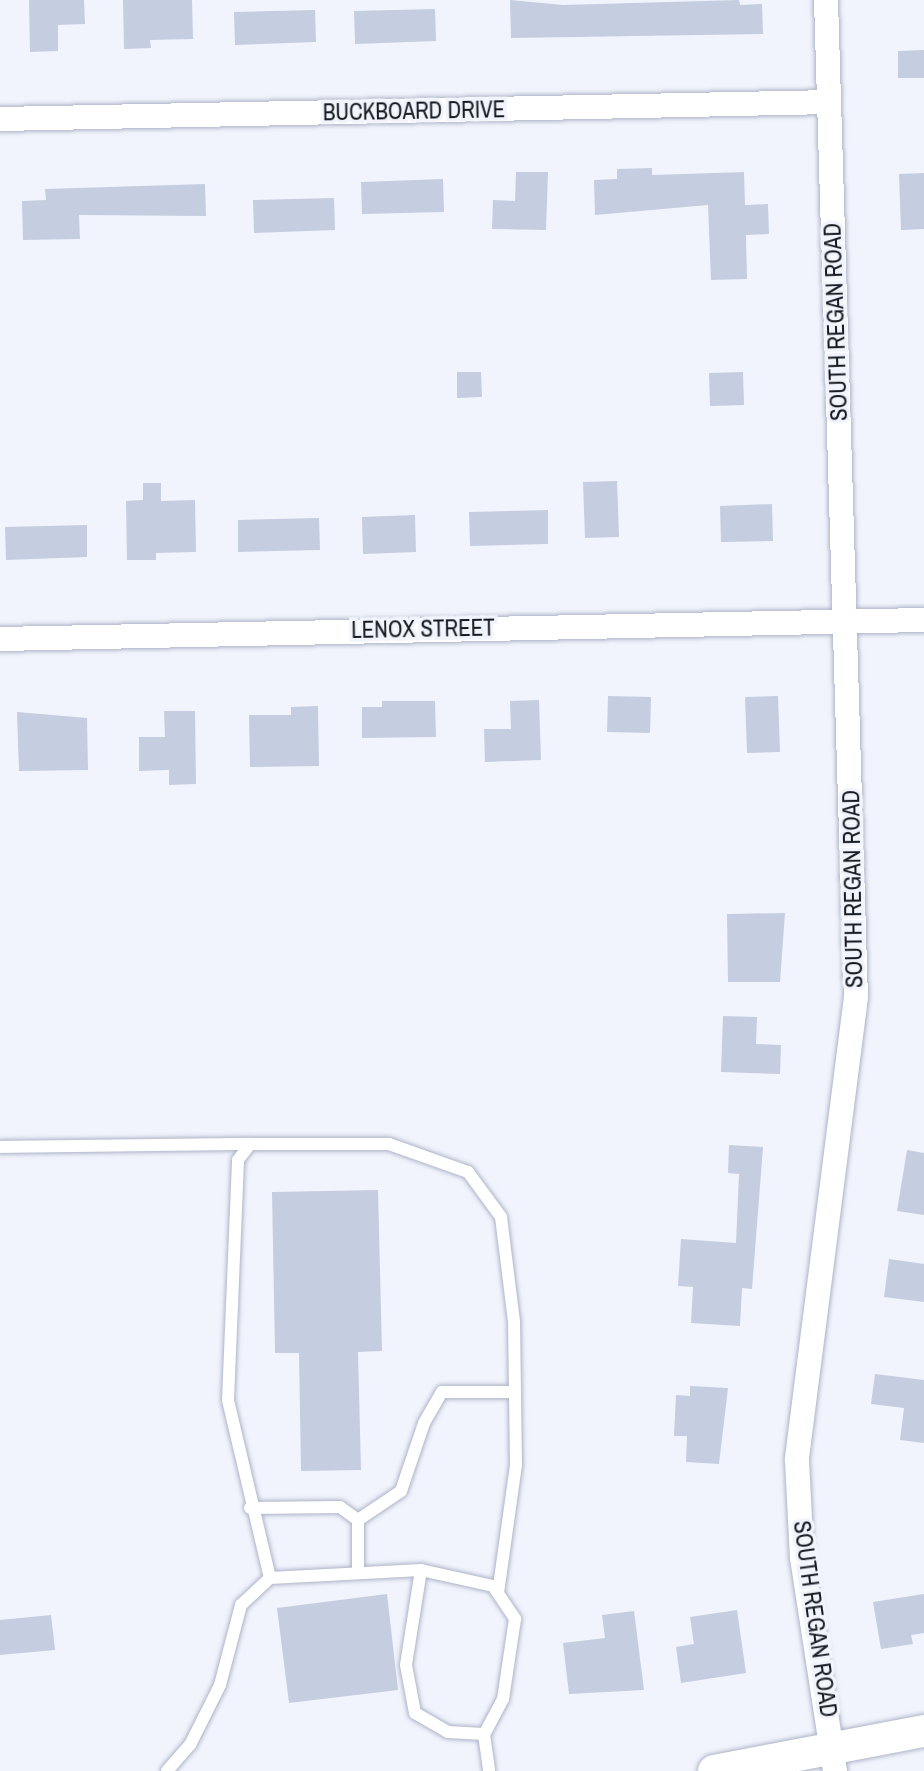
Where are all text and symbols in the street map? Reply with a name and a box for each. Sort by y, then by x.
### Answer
street label: BUCKBOARD DRIVE [323,96,505,126]
street label: SOUTH REGAN ROAD [819,223,853,421]
street label: LENOX STREET [351,614,495,644]
street label: SOUTH REGAN ROAD [837,790,869,988]
street label: SOUTH REGAN ROAD [788,1519,842,1719]

